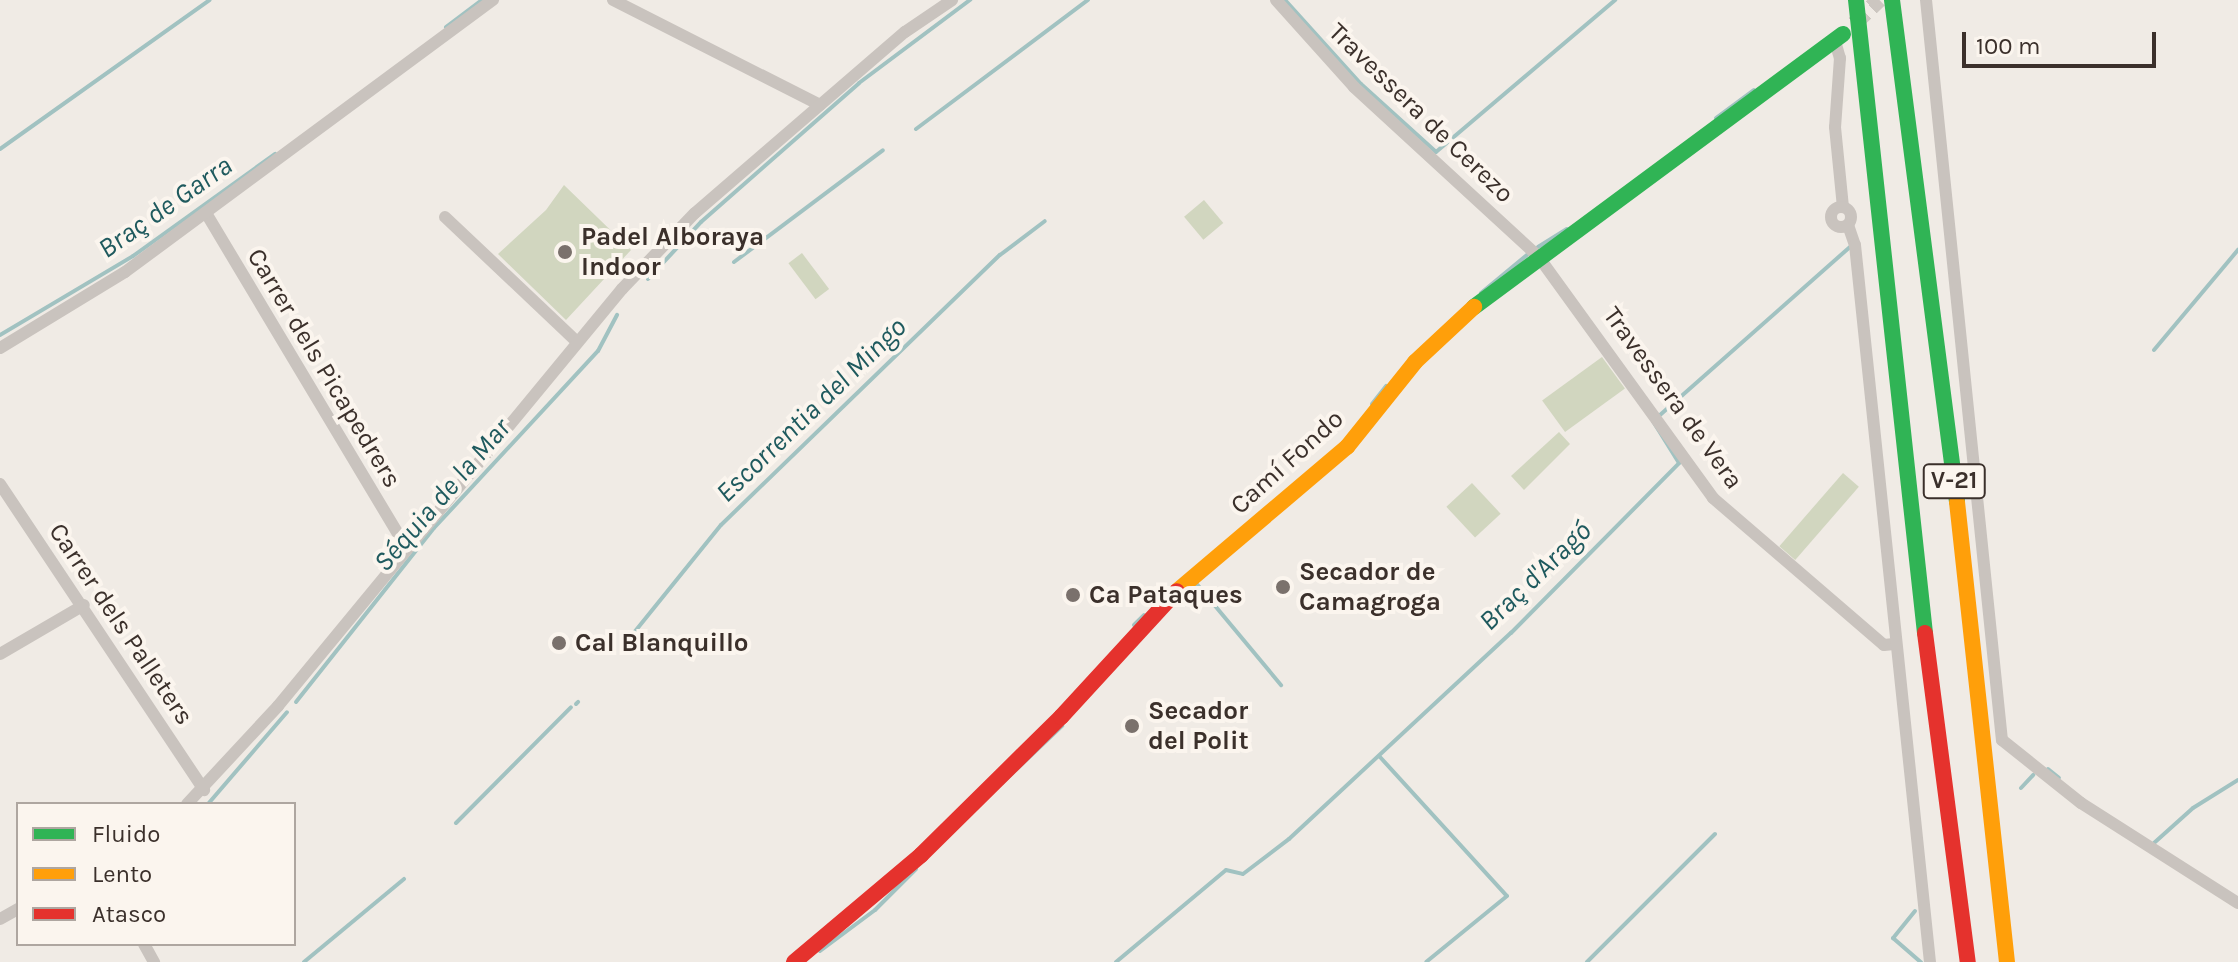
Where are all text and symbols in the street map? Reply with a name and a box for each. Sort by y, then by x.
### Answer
scale bar [1966,16,2160,66]
street label: Travessera de Cerezo [1322,17,1520,209]
text: 100 m [1976,32,2041,60]
water label: Braç de Garra [91,149,239,265]
place label: Padel Alboraya Indoor [581,221,764,282]
street label: Carrer dels Picapedrers [240,243,408,493]
marker: Padel Alboraya Indoor [556,243,574,261]
street label: Travessera de Vera [1596,301,1750,495]
water label: Escorrentia del Mingo [709,311,913,509]
street label: Camí Fondo [1224,403,1350,521]
water label: Séquia de la Mar [366,412,518,578]
road number: V-21 [1922,461,1986,501]
water label: Braç d'Aragó [1472,514,1598,638]
street label: Carrer dels Palleters [42,517,200,731]
place label: Secador de Camagroga [1299,556,1441,618]
marker: Secador de Camagroga [1274,578,1292,596]
place label: Ca Pataques [1089,579,1243,611]
marker: Ca Pataques [1064,586,1082,604]
place label: Cal Blanquillo [575,627,749,659]
marker: Cal Blanquillo [550,634,568,652]
place label: Secador del Polit [1148,695,1249,756]
marker: Secador del Polit [1123,717,1141,735]
legend [16,802,296,946]
text: Fluido [92,820,160,848]
text: Lento [92,860,152,888]
text: Atasco [92,900,166,928]

